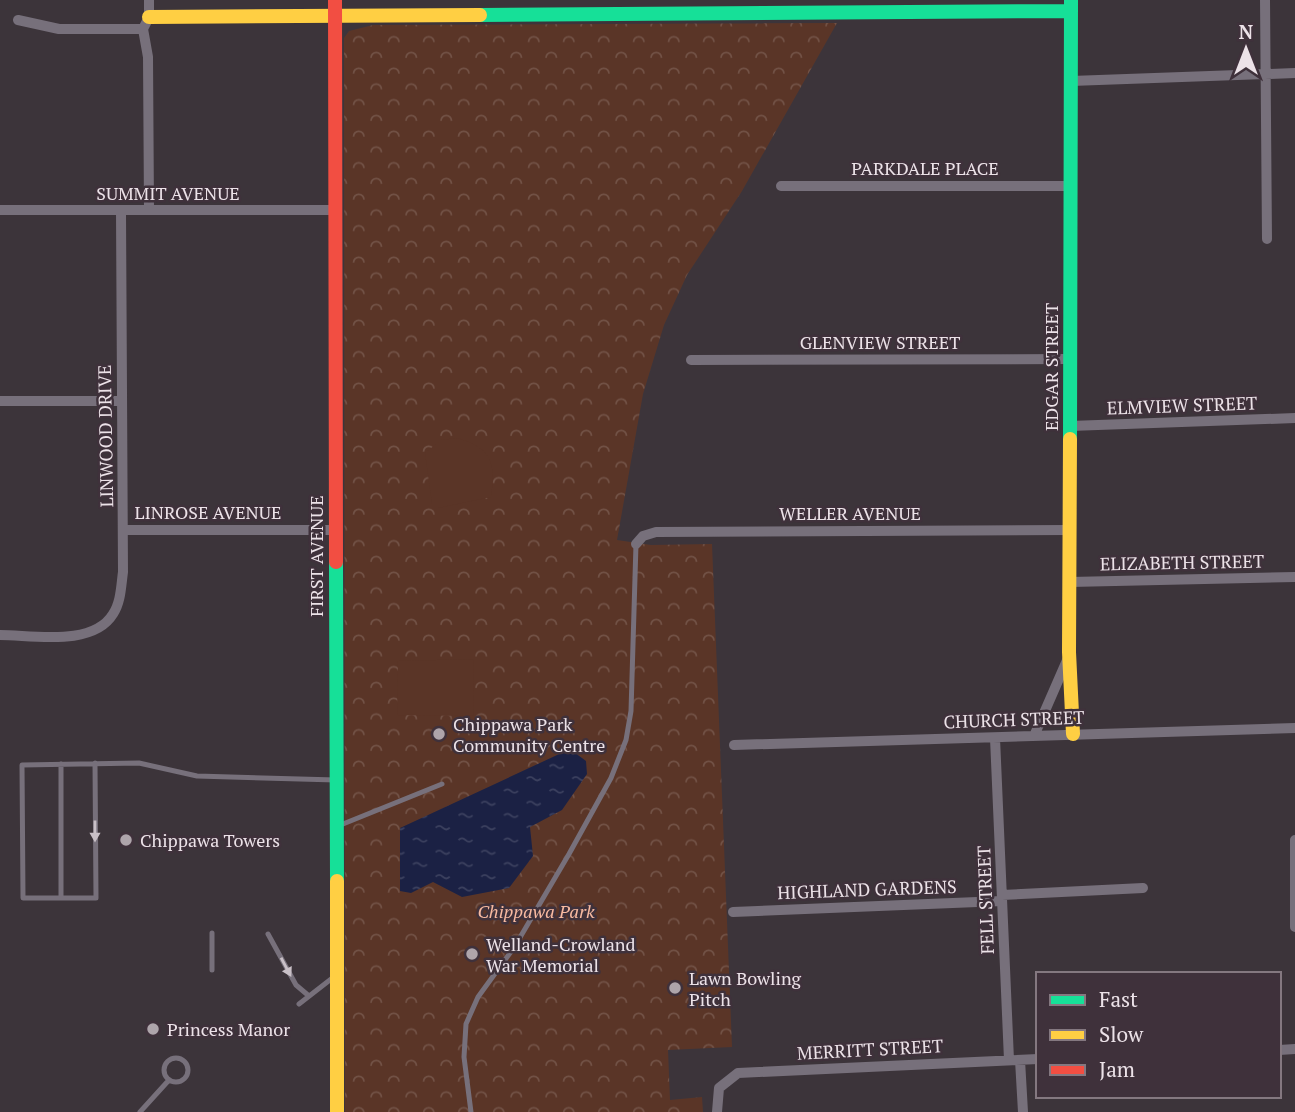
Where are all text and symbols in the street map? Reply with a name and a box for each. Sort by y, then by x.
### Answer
north arrow [1211,14,1281,84]
text: N [1239,19,1254,44]
street label: PARKDALE PLACE [851,156,999,180]
street label: SUMMIT AVENUE [96,181,240,205]
street label: EDGAR STREET [1039,303,1063,431]
street label: GLENVIEW STREET [800,330,960,354]
street label: LINWOOD DRIVE [92,364,118,508]
street label: ELMVIEW STREET [1106,390,1258,420]
street label: FIRST AVENUE [304,495,328,617]
street label: LINROSE AVENUE [135,500,281,524]
street label: WELLER AVENUE [779,501,921,525]
street label: ELIZABETH STREET [1100,549,1264,575]
street label: CHURCH STREET [943,705,1085,733]
place label: Chippawa Park Community Centre [453,712,605,757]
marker: Chippawa Park Community Centre [431,726,447,742]
one-way arrow [90,820,101,842]
place label: Chippawa Towers [140,828,280,852]
marker: Chippawa Towers [118,832,134,848]
street label: FELL STREET [971,845,999,955]
street label: HIGHLAND GARDENS [777,874,957,904]
park label: Chippawa Park [477,899,595,923]
place label: Welland-Crowland War Memorial [486,932,636,977]
marker: Welland-Crowland War Memorial [464,946,480,962]
one-way arrow [280,957,292,977]
place label: Lawn Bowling Pitch [689,966,802,1011]
legend [1036,972,1281,1098]
marker: Lawn Bowling Pitch [667,980,683,996]
text: Fast [1099,985,1138,1013]
place label: Princess Manor [167,1017,290,1041]
text: Slow [1099,1020,1144,1048]
marker: Princess Manor [145,1021,161,1037]
street label: MERRITT STREET [796,1033,944,1065]
text: Jam [1099,1055,1135,1083]

